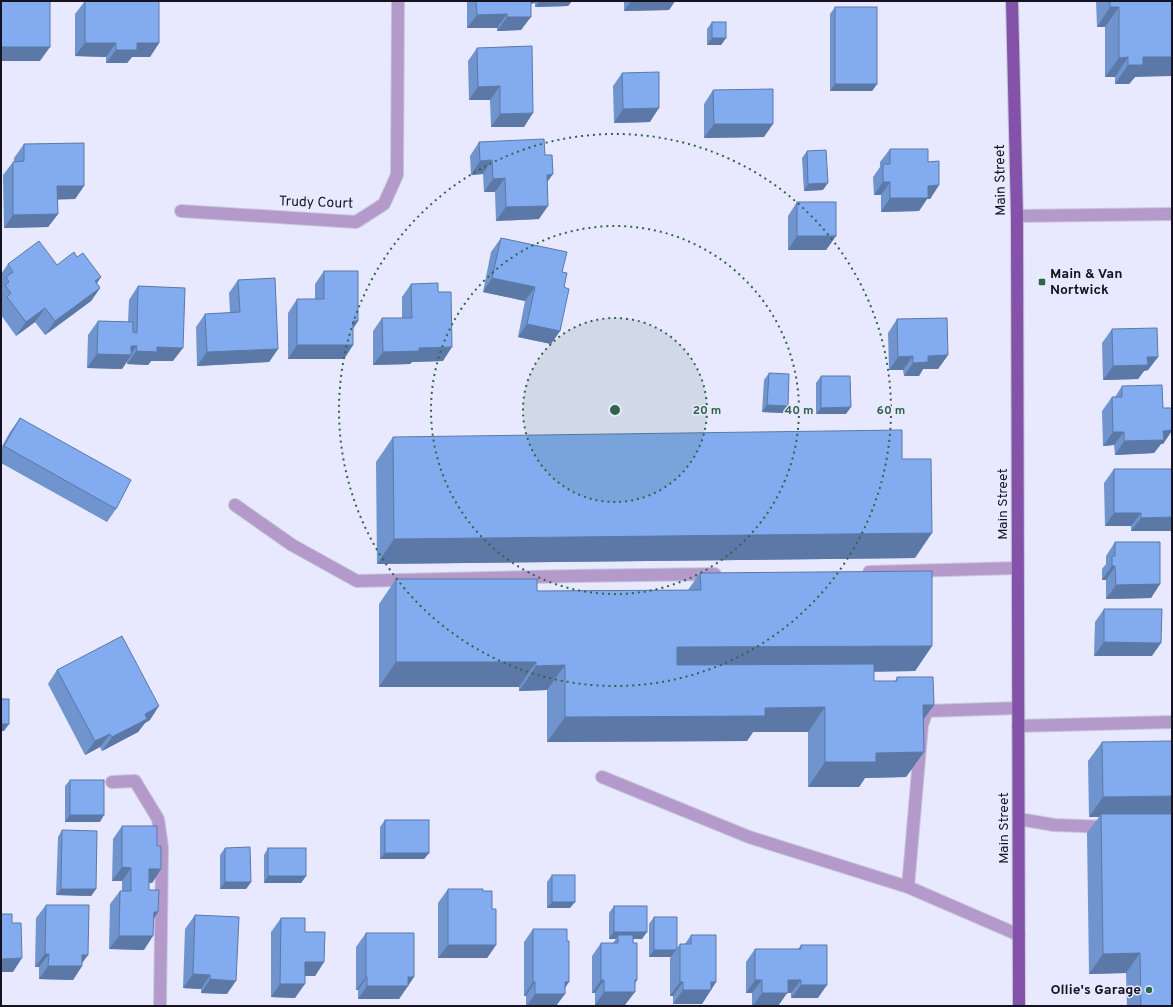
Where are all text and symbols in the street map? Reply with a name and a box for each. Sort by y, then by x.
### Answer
street label: Main Street [992,144,1010,216]
street label: Trudy Court [278,193,354,213]
place label: Main & Van Nortwick [1050,266,1122,299]
marker: Main & Van Nortwick [1037,277,1047,287]
centre of rings [608,403,622,417]
text: 20 m [693,403,721,419]
text: 40 m [784,403,814,419]
text: 60 m [877,403,905,419]
street label: Main Street [995,468,1012,540]
street label: Main Street [996,792,1013,864]
place label: Ollie's Garage [1050,982,1141,999]
marker: Ollie's Garage [1144,985,1154,995]

